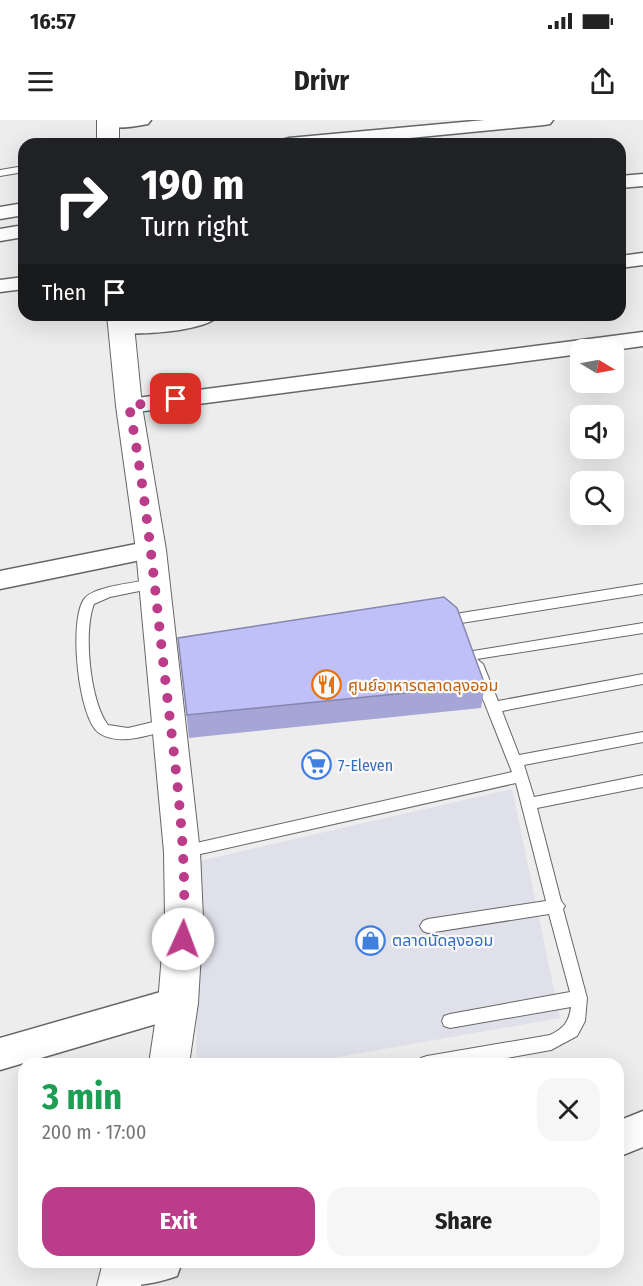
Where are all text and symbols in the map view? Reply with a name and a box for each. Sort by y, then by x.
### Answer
text: 16:57 [30,8,76,35]
icon: menu [24,65,57,98]
text: Drivr [294,65,349,97]
icon: share [586,65,619,98]
text: 190 m [141,160,244,210]
icon: right [42,162,120,240]
text: Turn right [141,211,249,243]
icon: arrive [98,276,131,309]
text: Then [42,279,86,306]
north arrow [570,339,624,393]
map controls [570,339,624,525]
pin [150,373,201,424]
icon: arrive [159,382,192,415]
button: sound [570,405,624,459]
button: search [570,471,624,525]
restaurant icon: ศูนย์อาหารตลาดลุงออม [311,669,343,701]
place label: ศูนย์อาหารตลาดลุงออม [348,676,498,695]
supermarket icon: 7-Eleven [301,749,333,781]
place label: 7-Eleven [338,756,393,775]
position arrow [151,907,215,971]
shop icon: ตลาดนัดลุงออม [355,924,387,956]
place label: ตลาดนัดลุงออม [392,931,493,950]
text: 3 min [42,1075,122,1119]
button: close [537,1078,600,1141]
text: 200 m · 17:00 [42,1120,146,1144]
button: Exit [42,1187,315,1256]
button: Share [327,1187,600,1256]

